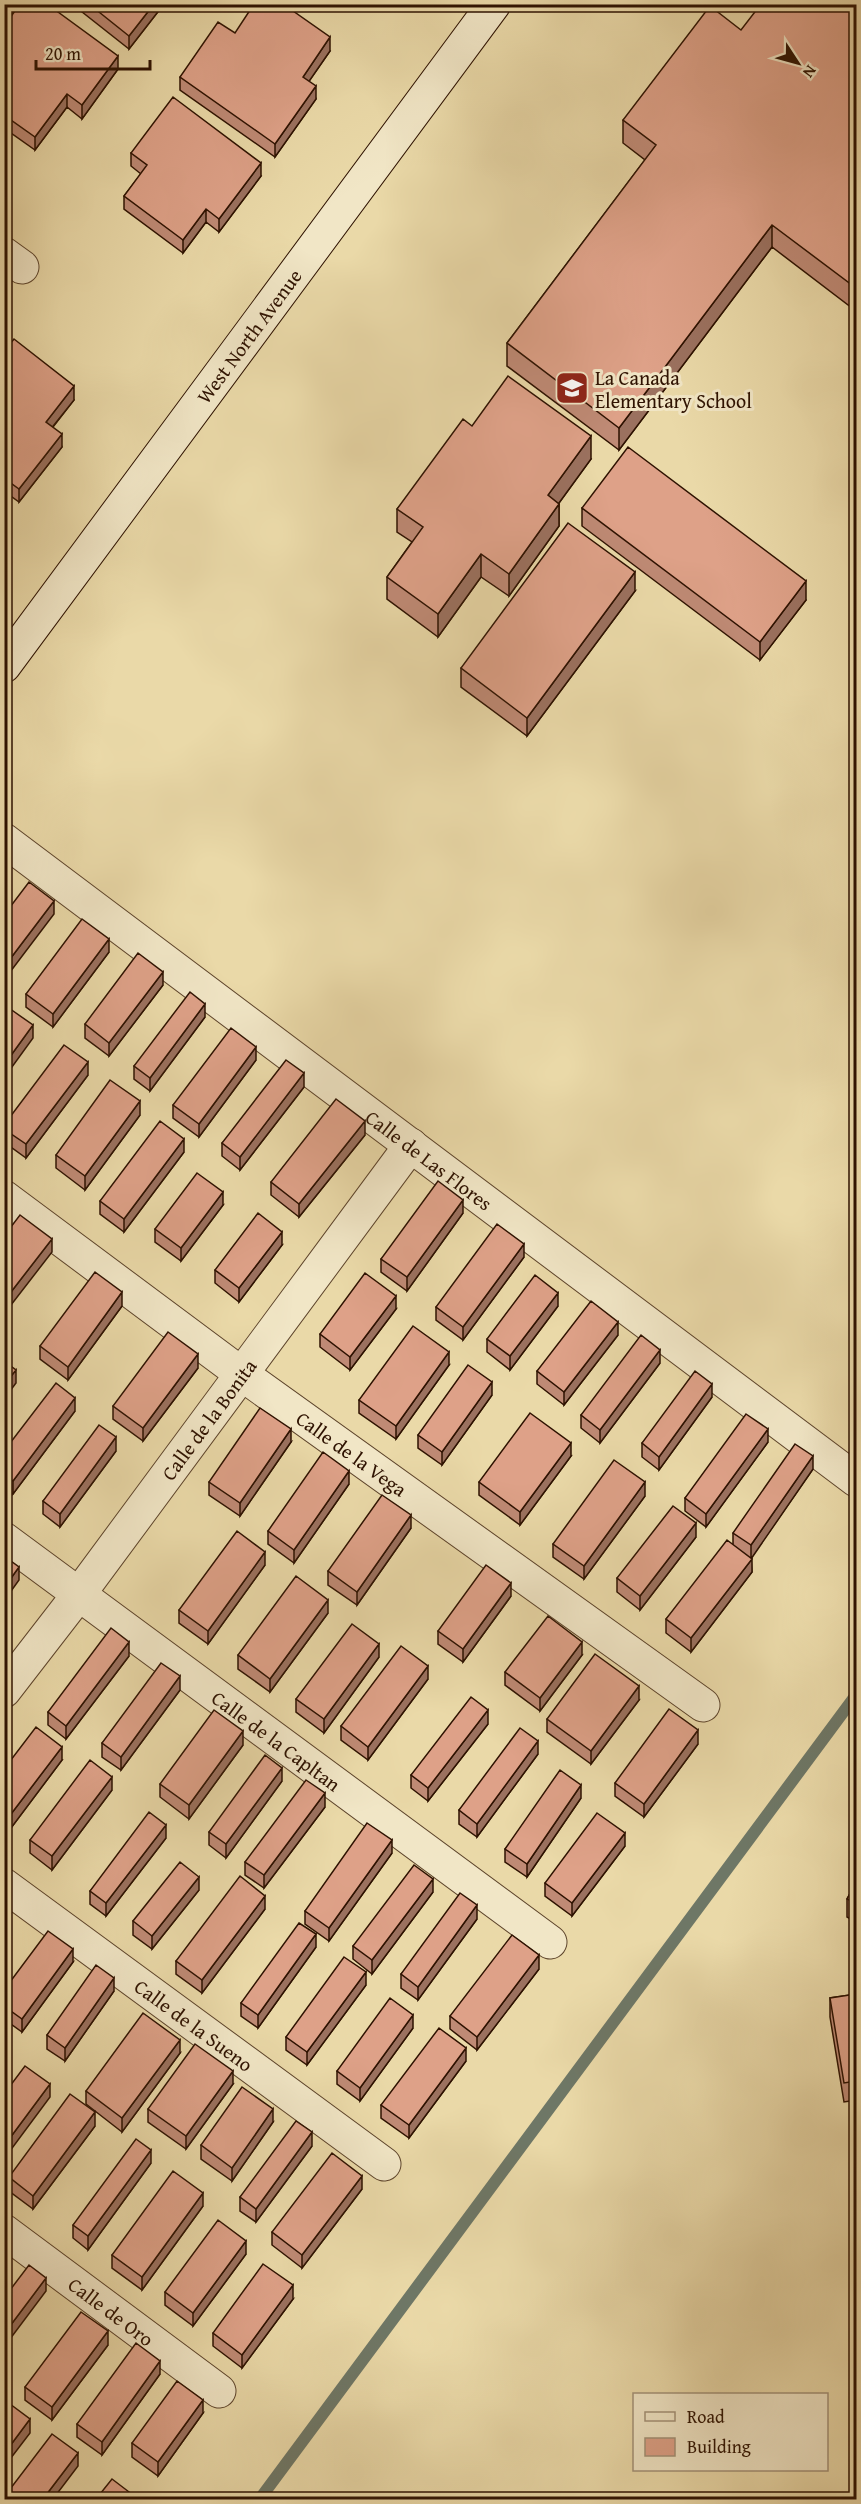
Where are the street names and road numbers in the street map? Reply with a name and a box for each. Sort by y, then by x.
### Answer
street label: West North Avenue [189,262,308,409]
street label: Calle de Las Flores [360,1102,499,1217]
street label: Calle de la Bonita [154,1352,263,1486]
street label: Calle de la Vega [291,1403,414,1503]
street label: Calle de la Capltan [206,1683,347,1798]
street label: Calle de la Sueno [129,1971,260,2078]
street label: Calle de Oro [63,2269,160,2353]

